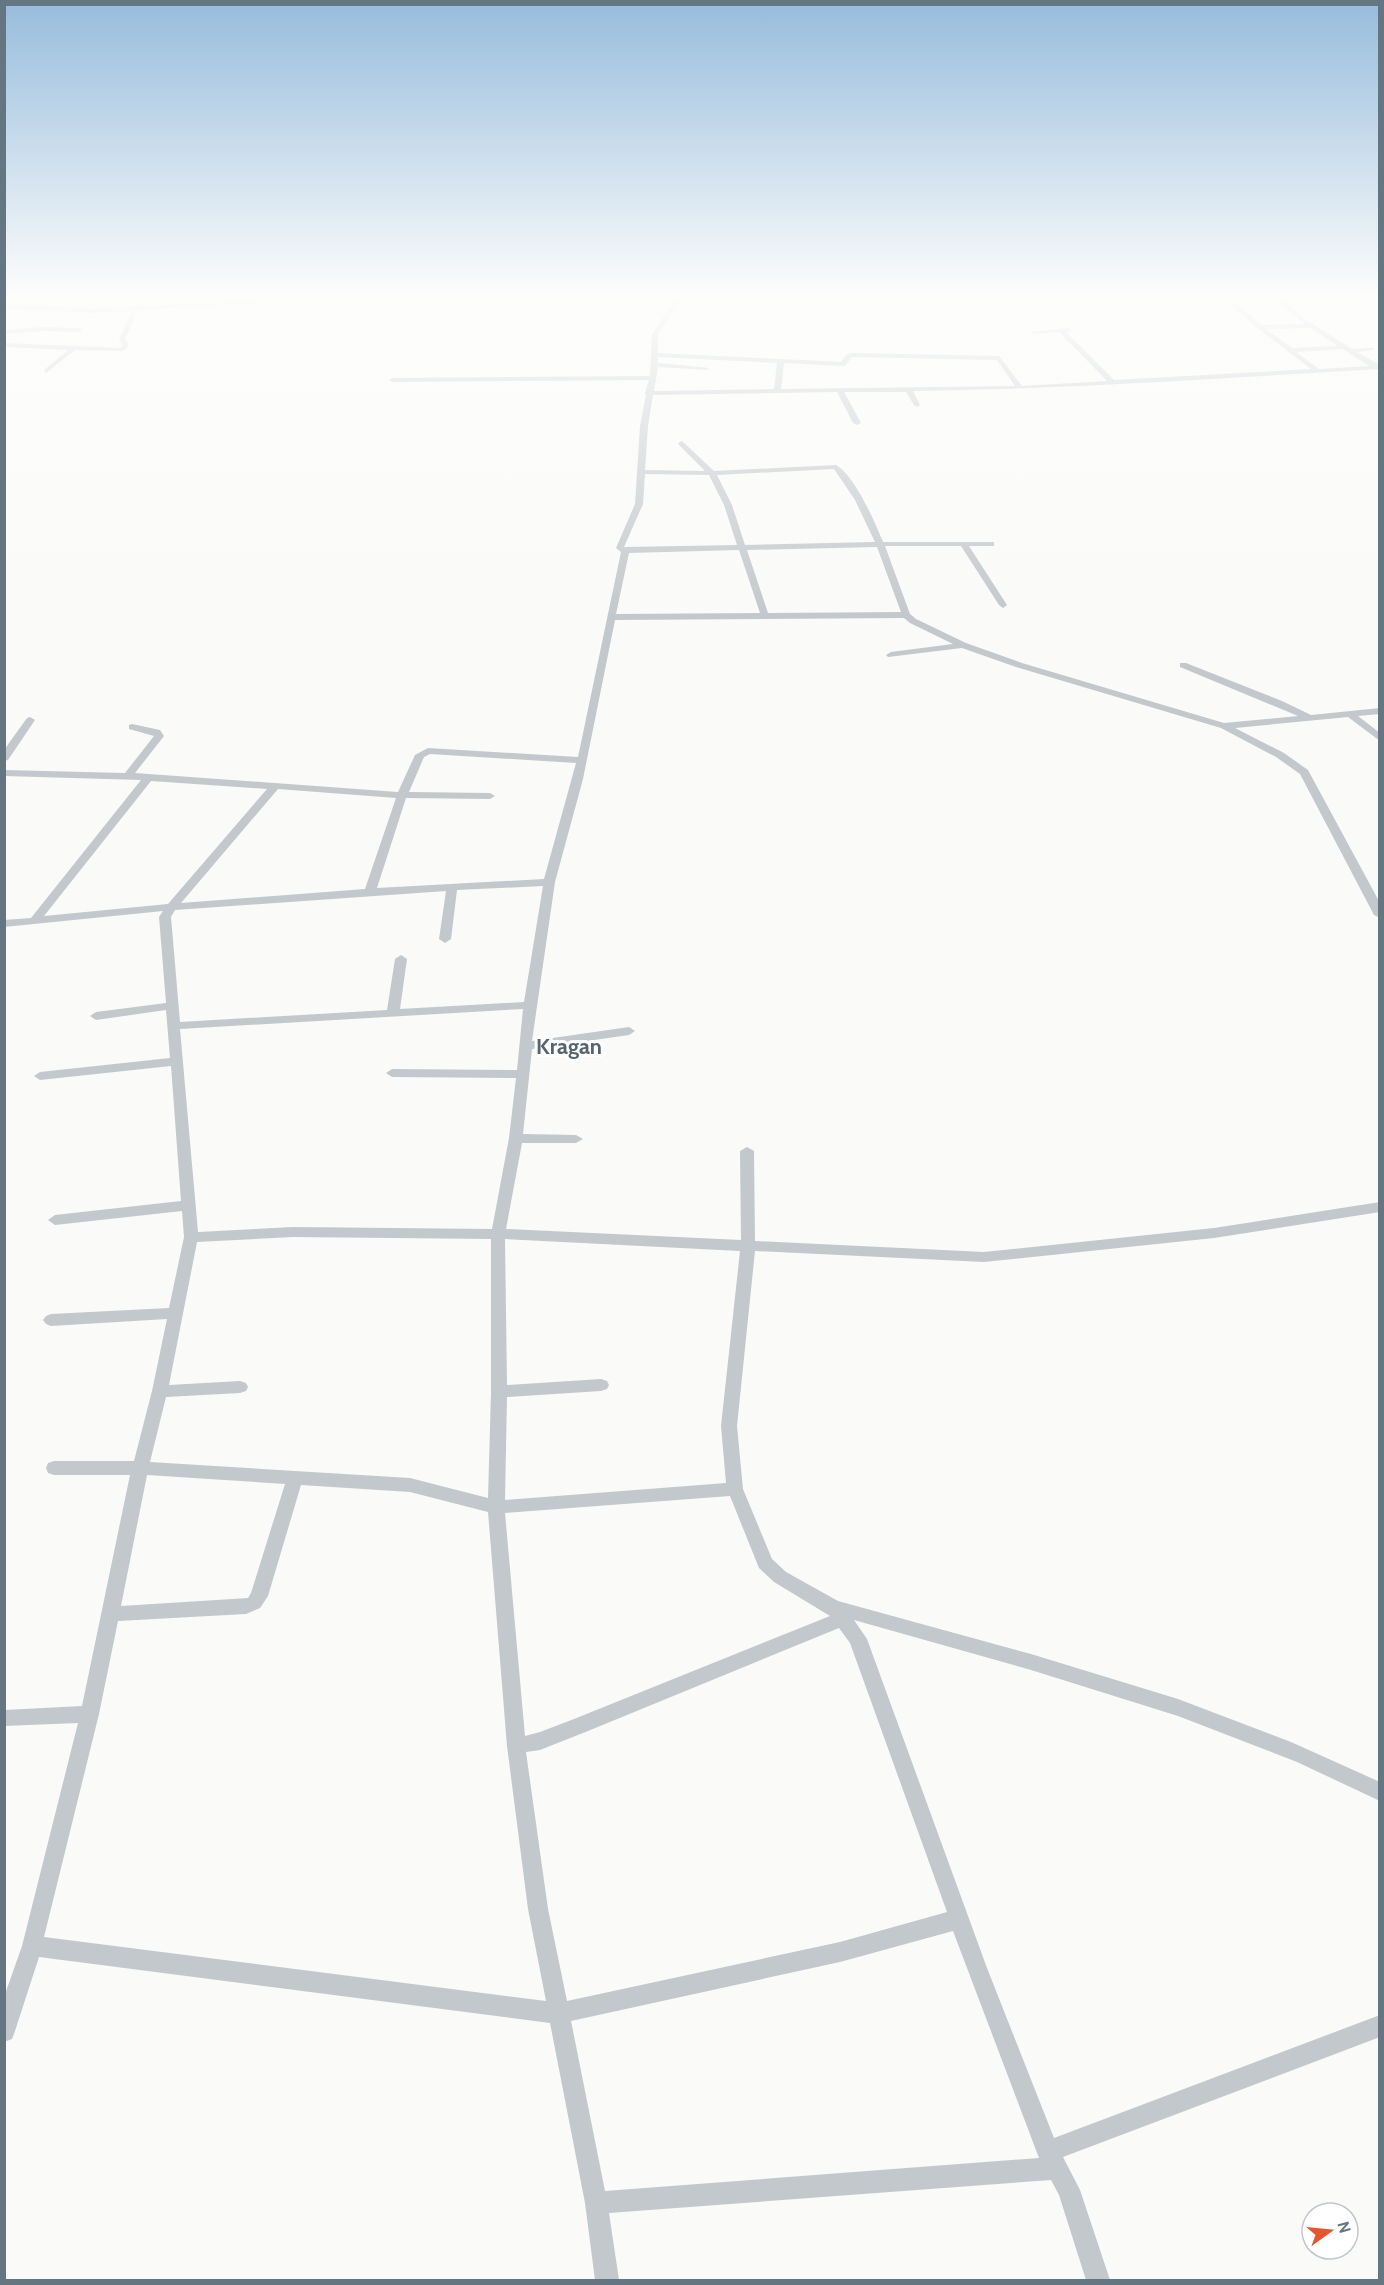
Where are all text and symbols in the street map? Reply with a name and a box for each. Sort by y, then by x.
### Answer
district label: Kragan [536,1033,602,1060]
north arrow [1300,2201,1360,2261]
text: N [1333,2219,1355,2235]

